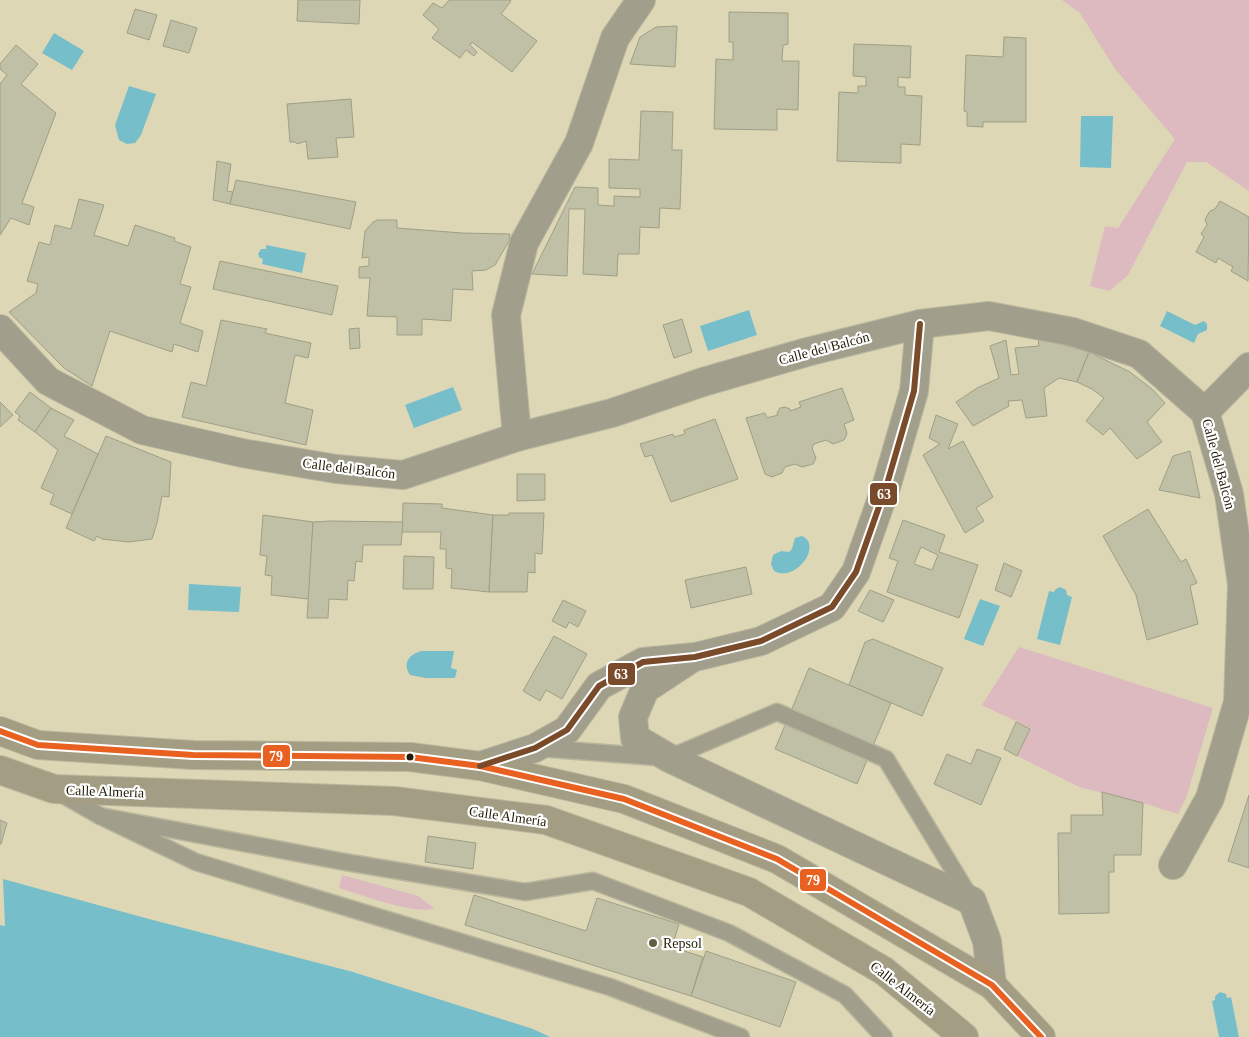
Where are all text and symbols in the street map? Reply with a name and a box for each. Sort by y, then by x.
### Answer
street label: Calle del Balcón [777,329,871,368]
street label: Calle del Balcón [1199,417,1238,511]
street label: Calle del Balcón [302,455,396,482]
line badge: 63 [869,482,898,506]
text: 63 [877,487,891,502]
line badge: 63 [607,662,636,686]
text: 63 [614,667,628,682]
line badge: 79 [262,744,291,768]
text: 79 [269,749,283,764]
unlabelled marker [405,752,415,762]
street label: Calle Almería [66,783,145,800]
street label: Calle Almería [468,804,548,829]
line badge: 79 [799,868,827,892]
text: 79 [806,873,820,888]
place label: Repsol [663,936,702,951]
marker: Repsol [647,937,659,949]
street label: Calle Almería [867,958,939,1019]

